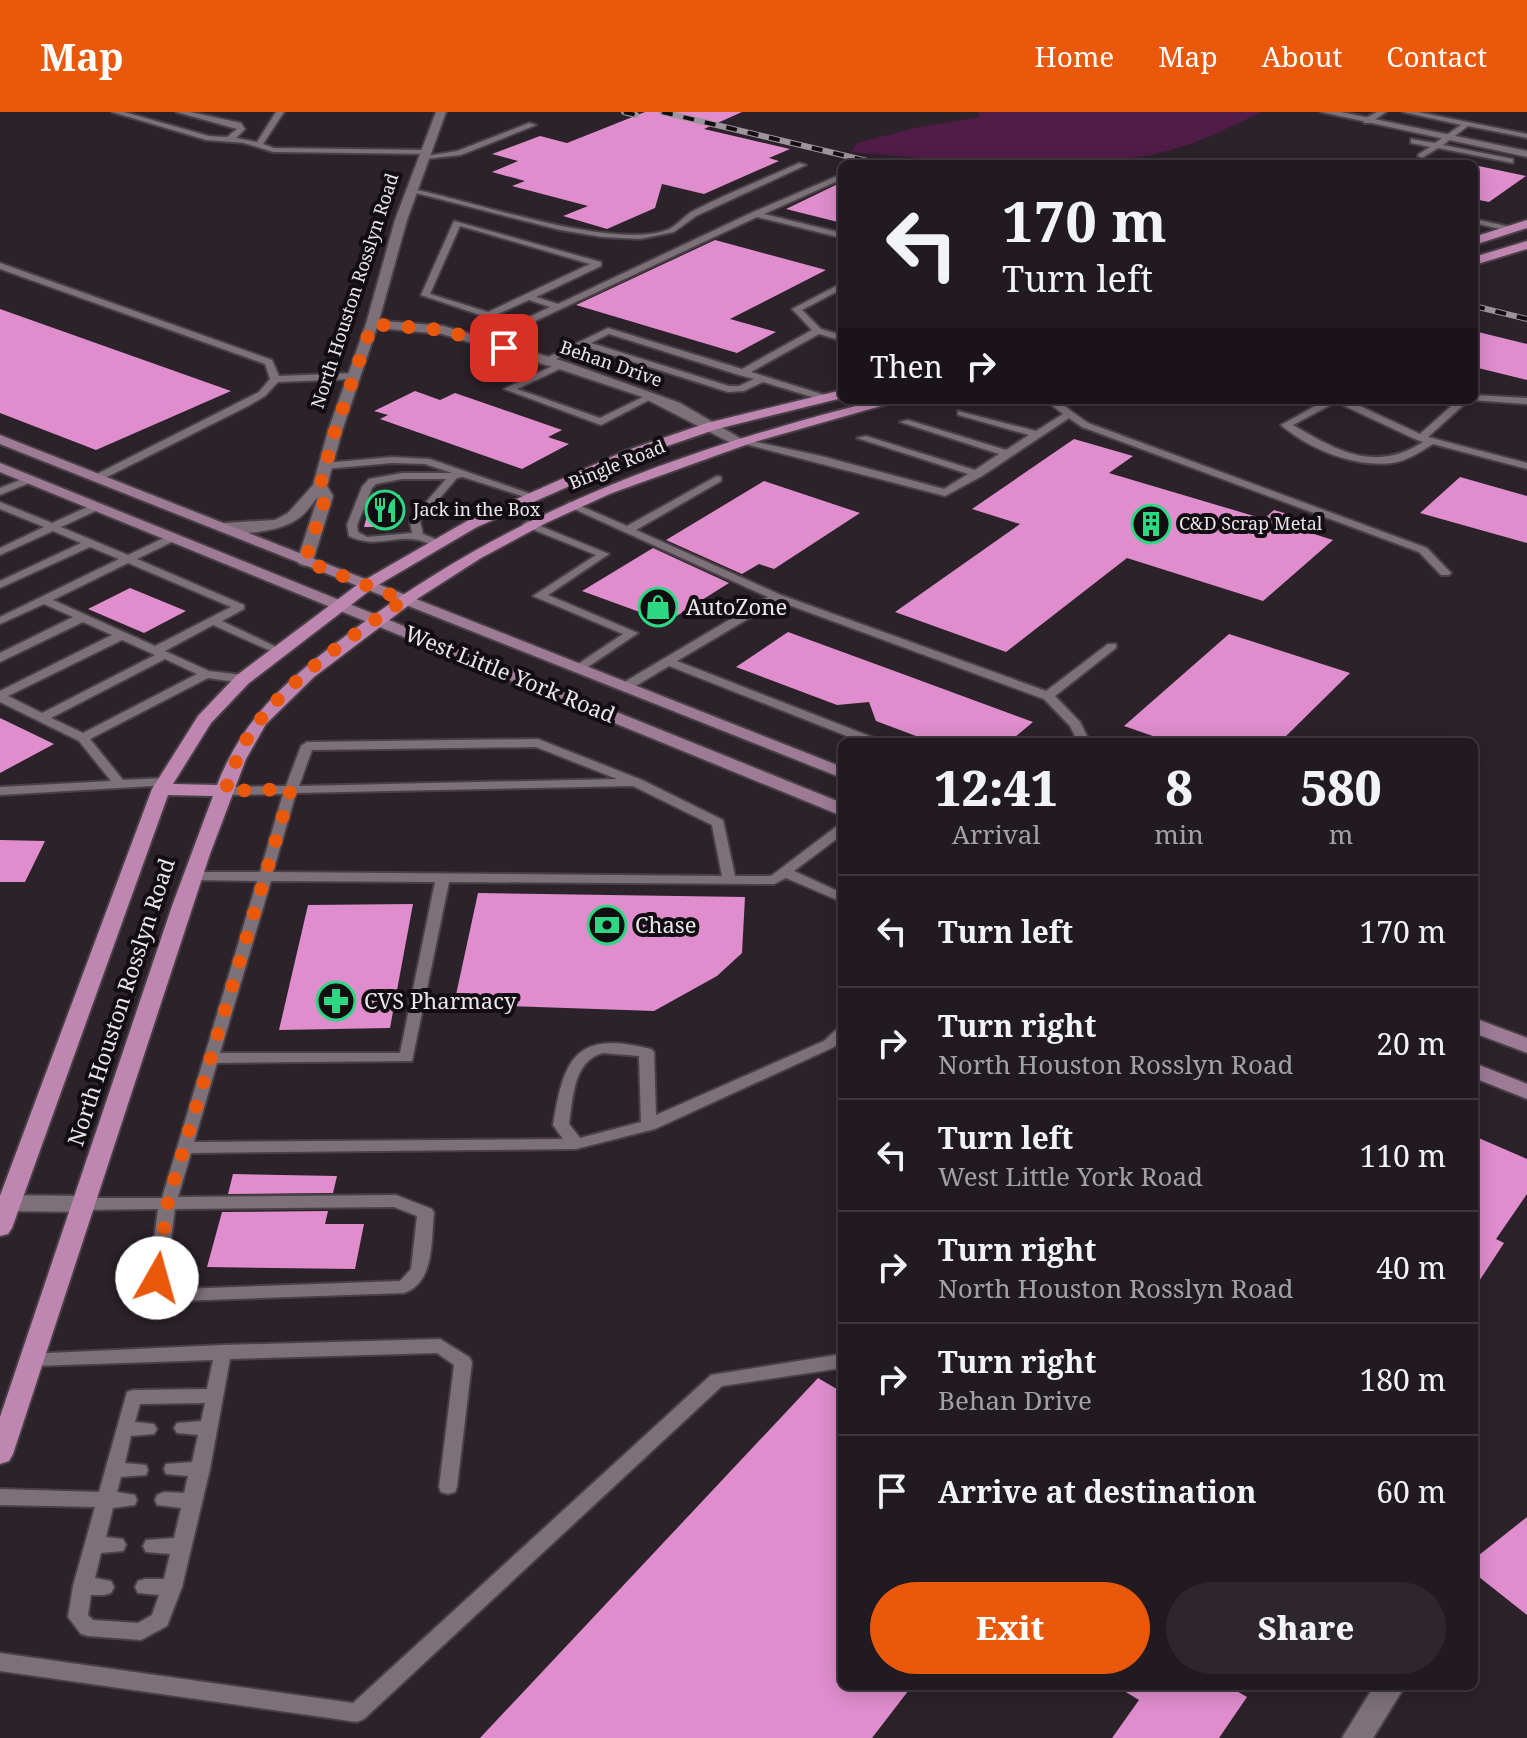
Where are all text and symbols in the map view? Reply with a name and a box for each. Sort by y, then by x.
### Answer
text: Map [40,30,124,82]
text: Home [1035,37,1114,75]
text: Map [1158,37,1218,75]
text: About [1262,37,1342,75]
text: Contact [1386,37,1487,75]
street label: North Houston Rosslyn Road [305,170,403,411]
text: 170 m [1002,182,1167,258]
icon: left [870,192,974,296]
text: Turn left [1002,254,1153,303]
pin [470,314,538,382]
icon: arrive [482,326,526,370]
street label: Behan Drive [557,334,666,392]
icon: right [959,344,1003,388]
text: Then [870,346,943,387]
street label: Bingle Road [565,434,668,494]
restaurant icon: Jack in the Box [364,489,406,531]
place label: Jack in the Box [412,497,541,521]
building icon: C&D Scrap Metal [1130,503,1172,545]
place label: C&D Scrap Metal [1179,511,1323,535]
shop icon: AutoZone [637,586,679,628]
place label: AutoZone [686,591,787,621]
street label: West Little York Road [401,617,620,729]
text: 12:41 [934,755,1058,820]
text: 8 [1165,755,1193,820]
text: 580 [1300,755,1382,820]
text: Arrival [952,816,1041,852]
text: min [1154,816,1204,852]
text: m [1329,816,1353,852]
street label: North Houston Rosslyn Road [59,854,181,1149]
bank icon: Chase [586,904,628,946]
place label: Chase [635,909,697,939]
icon: left [870,909,914,953]
text: Turn left [938,911,1073,952]
text: 170 m [1360,911,1446,952]
pharmacy icon: CVS Pharmacy [315,980,357,1022]
place label: CVS Pharmacy [364,985,517,1015]
text: Turn right [938,1005,1096,1046]
icon: right [870,1021,914,1065]
text: 20 m [1376,1023,1446,1064]
text: North Houston Rosslyn Road [938,1046,1294,1082]
text: Turn left [938,1117,1073,1158]
icon: left [870,1133,914,1177]
text: 110 m [1360,1135,1446,1176]
text: West Little York Road [938,1158,1203,1194]
text: Turn right [938,1229,1096,1270]
position arrow [115,1236,199,1320]
icon: right [870,1245,914,1289]
text: 40 m [1376,1247,1446,1288]
text: North Houston Rosslyn Road [938,1270,1294,1306]
text: Turn right [938,1341,1096,1382]
icon: right [870,1357,914,1401]
text: 180 m [1360,1359,1446,1400]
text: Behan Drive [938,1382,1092,1418]
icon: arrive [870,1469,914,1513]
text: Arrive at destination [938,1471,1257,1512]
text: 60 m [1376,1471,1446,1512]
button: Exit [870,1582,1150,1674]
button: Share [1166,1582,1446,1674]

